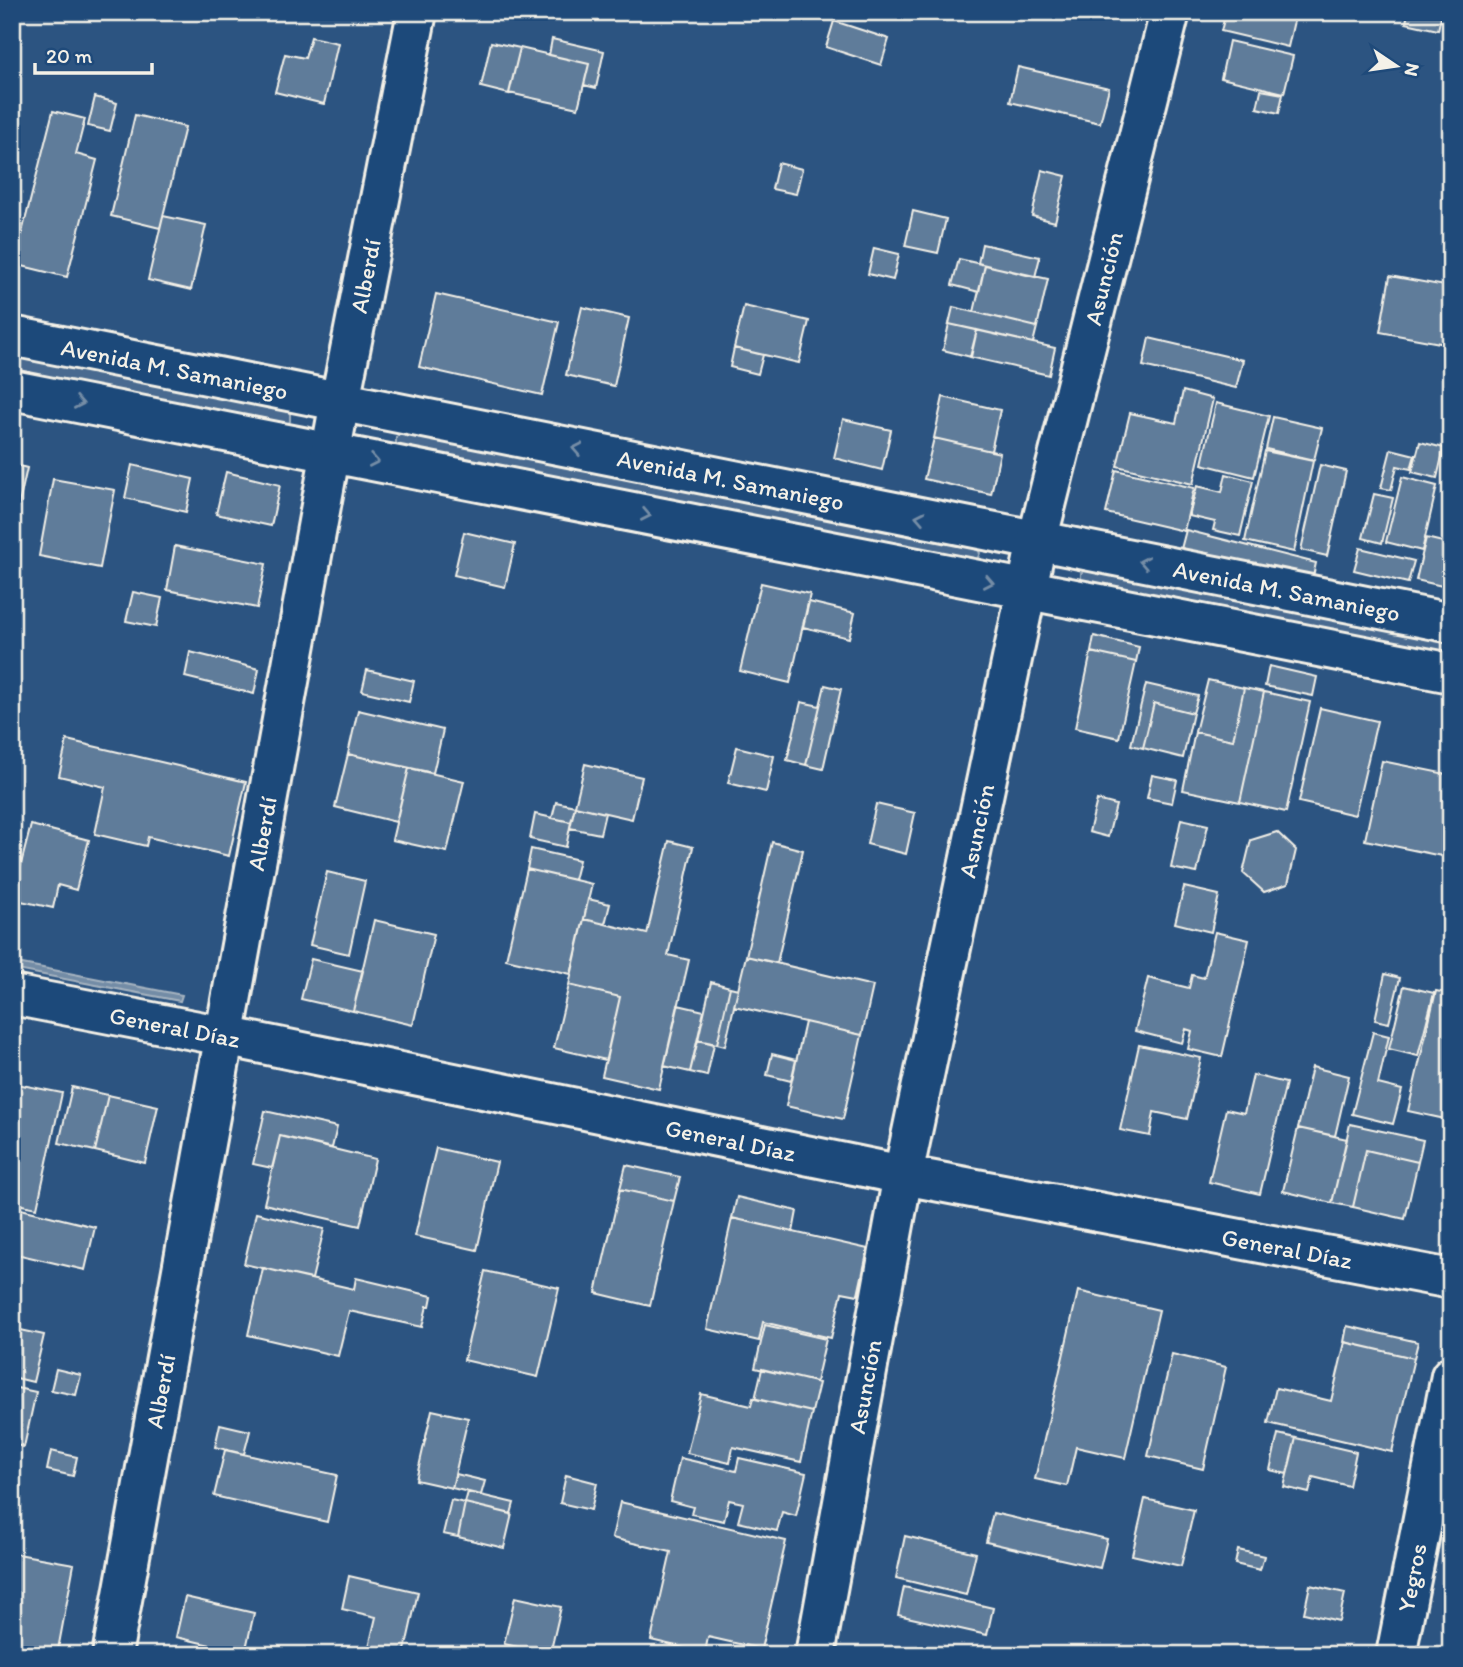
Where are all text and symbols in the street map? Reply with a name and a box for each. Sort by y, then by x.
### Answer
scale bar [35,32,152,76]
north arrow [1362,32,1432,102]
text: 20 m [46,43,93,68]
text: N [1399,61,1425,79]
street label: Asunción [1077,228,1129,328]
street label: Alberdí [343,236,386,316]
street label: Avenida M. Samaniego [59,332,291,405]
one-way arrow [73,395,85,410]
one-way arrow [571,442,583,457]
street label: Avenida M. Samaniego [615,443,847,516]
one-way arrow [368,453,380,468]
one-way arrow [640,506,652,521]
one-way arrow [914,511,926,526]
street label: Avenida M. Samaniego [1171,553,1403,627]
one-way arrow [1138,555,1150,570]
one-way arrow [983,574,995,589]
street label: Asunción [952,781,1000,880]
street label: Alberdí [240,794,282,873]
street label: General Díaz [107,1000,243,1053]
street label: General Díaz [663,1112,798,1167]
street label: General Díaz [1219,1221,1355,1274]
street label: Asunción [841,1337,887,1436]
street label: Alberdí [139,1352,181,1431]
street label: Yegros [1390,1541,1432,1614]

